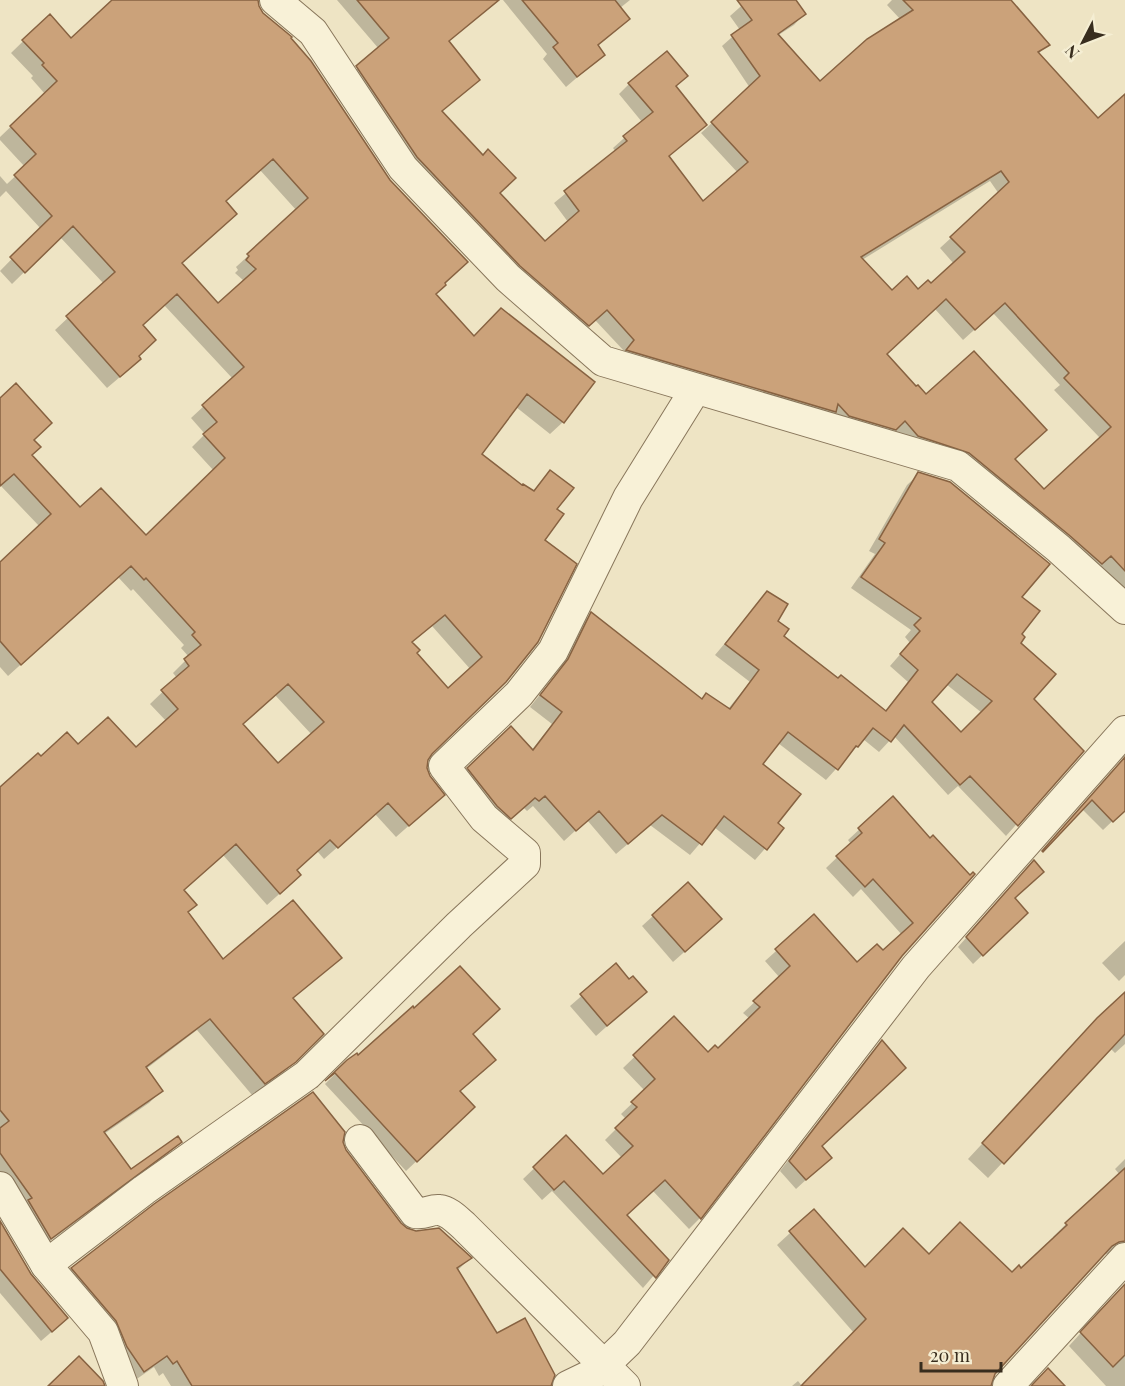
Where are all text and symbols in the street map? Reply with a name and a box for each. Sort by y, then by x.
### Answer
north arrow [1053,12,1113,72]
text: N [1060,41,1083,64]
scale bar [921,1335,1000,1373]
text: 20 m [930,1343,970,1367]

